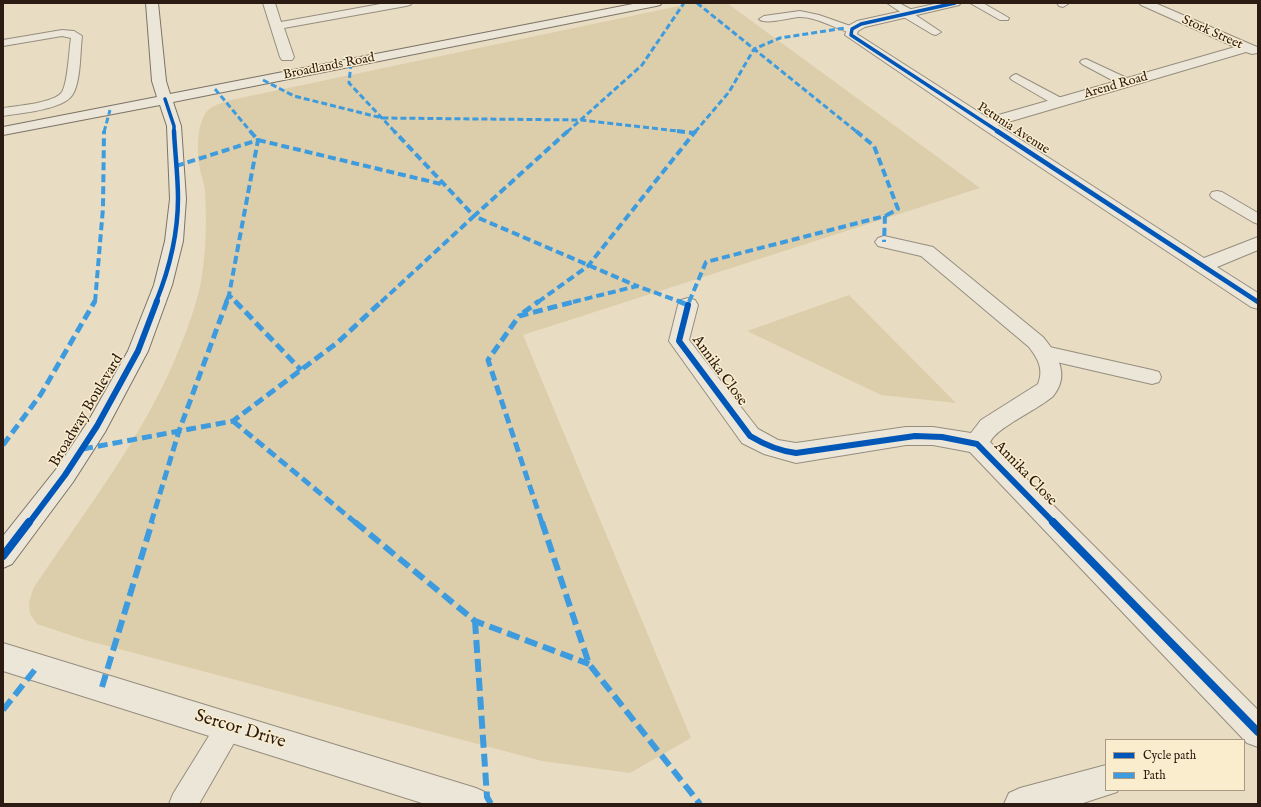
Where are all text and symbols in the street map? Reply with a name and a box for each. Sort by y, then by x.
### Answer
street label: Stork Street [1179,13,1245,53]
street label: Broadlands Road [282,50,376,84]
street label: Arend Road [1082,69,1150,103]
street label: Petunia Avenue [974,100,1052,158]
street label: Annika Close [687,332,751,410]
street label: Broadway Boulevard [46,352,128,470]
street label: Annika Close [990,438,1060,510]
street label: Sercor Drive [192,706,288,754]
legend [1105,739,1245,791]
text: Cycle path [1143,748,1196,763]
text: Path [1143,768,1166,783]

